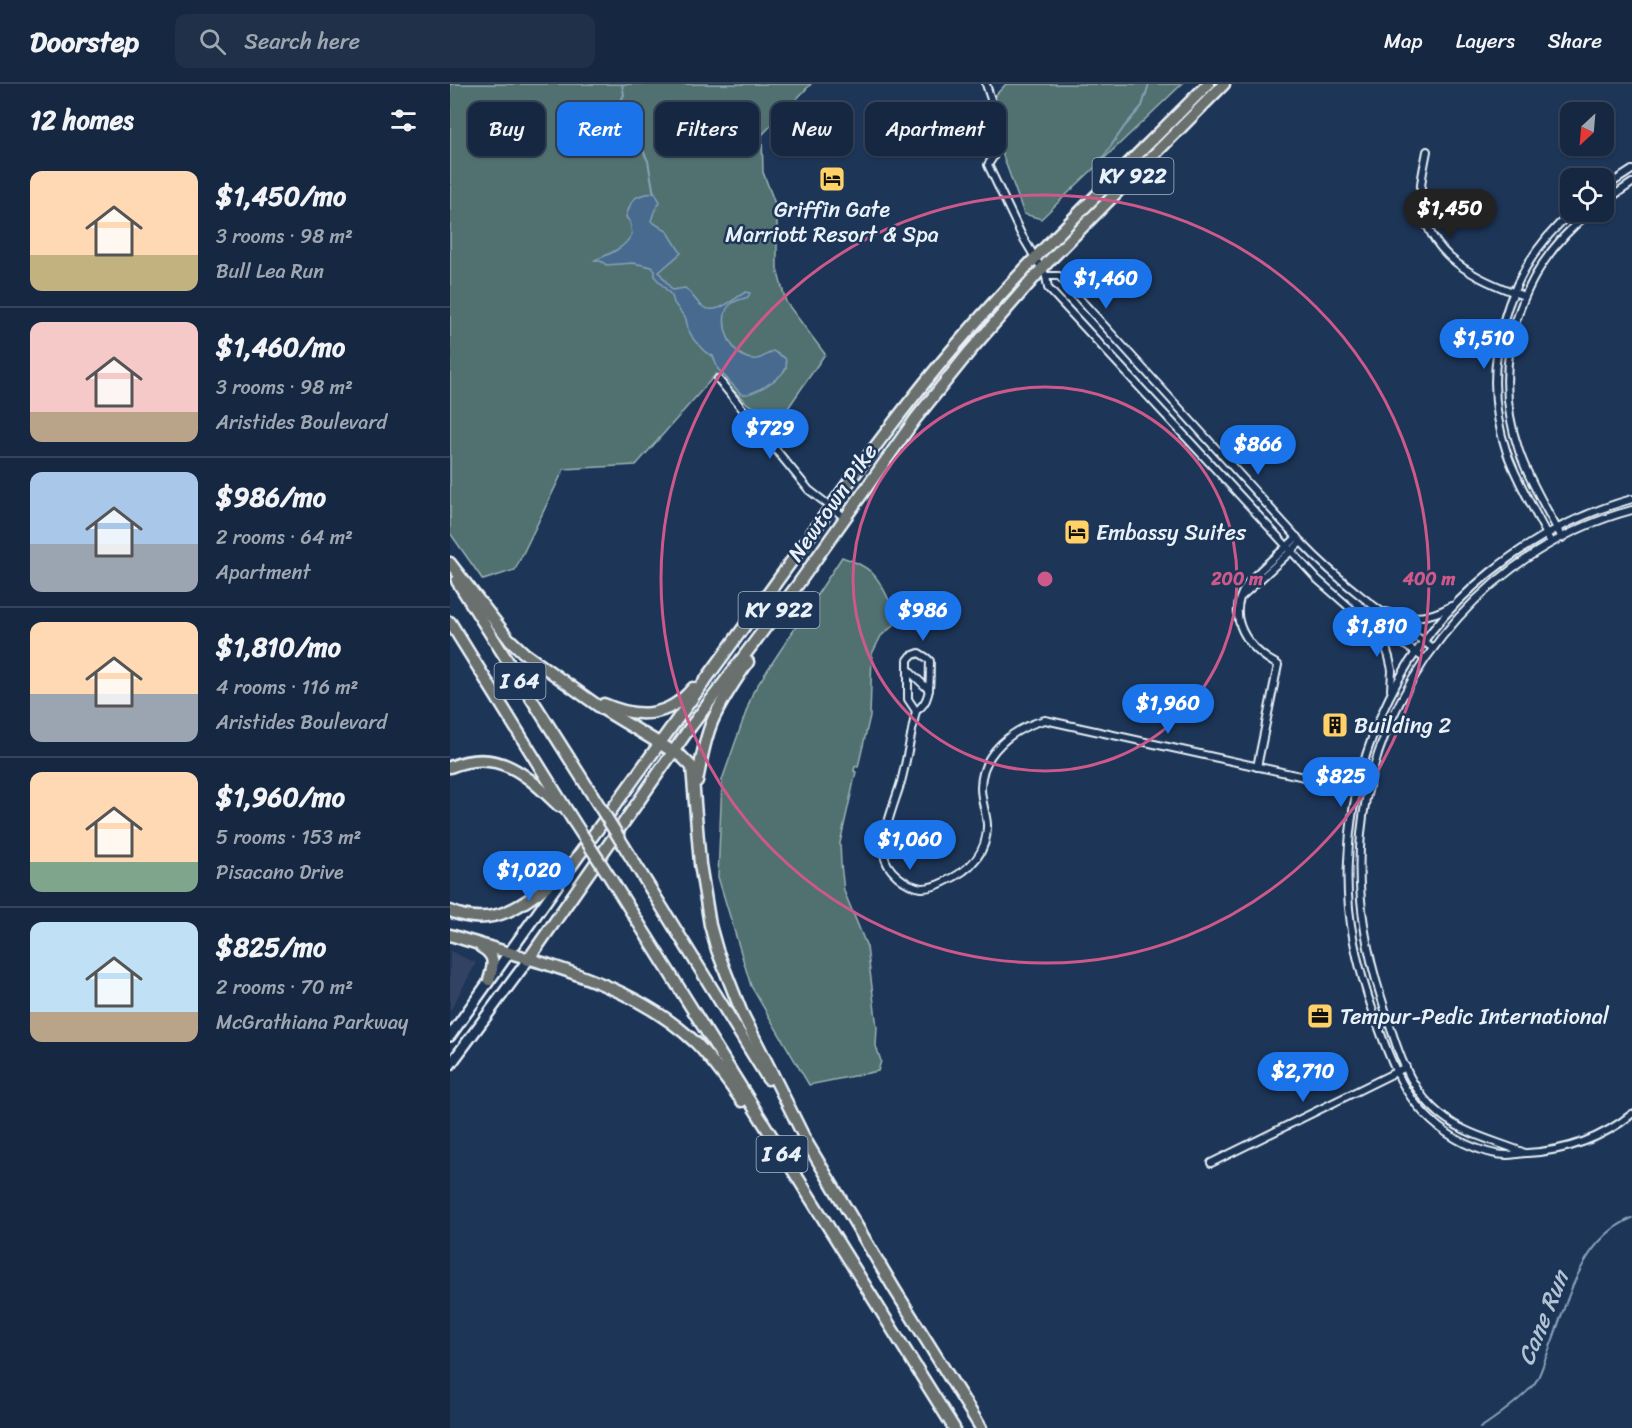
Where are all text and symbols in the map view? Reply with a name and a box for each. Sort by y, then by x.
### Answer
search box [175,14,595,68]
text: Doorstep [30,17,139,66]
text: Search here [244,22,360,61]
text: Map [1384,22,1423,60]
text: Layers [1456,22,1515,60]
text: Share [1548,22,1602,60]
icon: search [196,25,229,58]
text: 12 homes [30,97,134,143]
chip: Buy [468,102,545,156]
chip: Rent [557,102,643,156]
chip: Filters [655,102,759,156]
chip: New [771,102,853,156]
chip: Apartment [865,102,1006,156]
north arrow [1560,102,1614,156]
map controls [1560,102,1614,222]
icon: filters [387,104,420,137]
road number: KY 922 [1092,158,1174,194]
hotel icon: Griffin Gate Marriott Resort & Spa [817,164,847,194]
button: locate [1560,168,1614,222]
text: $1,450/mo [216,173,346,219]
pin: $1,450 [1401,189,1499,240]
place label: Griffin Gate Marriott Resort & Spa [725,190,939,254]
text: $1,450 [1418,191,1482,226]
icon: home [78,195,150,267]
text: 3 rooms · 98 m² [216,219,353,254]
text: Bull Lea Run [216,254,324,289]
pin: $1,460 [1057,259,1155,310]
text: $1,460 [1074,261,1138,296]
pin: $1,510 [1435,319,1533,370]
text: $1,510 [1454,321,1514,356]
text: $1,460/mo [216,324,345,370]
icon: home [78,346,150,418]
text: 3 rooms · 98 m² [216,370,353,405]
text: Aristides Boulevard [216,405,387,440]
pin: $729 [734,409,806,460]
text: $729 [746,411,794,446]
pin: $866 [1222,425,1294,476]
text: $866 [1234,427,1282,462]
street label: Newtown Pike [777,435,888,570]
text: $986/mo [216,474,326,520]
icon: home [78,496,150,568]
place label: Embassy Suites [1096,513,1247,552]
hotel icon: Embassy Suites [1062,517,1092,547]
text: 2 rooms · 64 m² [216,520,353,555]
text: Apartment [216,555,310,590]
text: 200 m [1210,563,1263,595]
text: 400 m [1402,563,1455,595]
centre of rings [1035,569,1055,589]
pin: $986 [887,591,959,642]
road number: KY 922 [738,592,820,628]
text: $986 [898,593,948,628]
pin: $1,810 [1328,607,1426,658]
text: $1,810 [1347,609,1407,644]
text: $1,810/mo [216,624,341,670]
icon: home [78,646,150,718]
road number: I 64 [494,663,546,699]
text: 4 rooms · 116 m² [216,670,358,705]
pin: $1,960 [1119,684,1217,735]
text: $1,960 [1136,686,1200,721]
text: Aristides Boulevard [216,705,387,740]
place label: Building 2 [1354,706,1451,745]
building icon: Building 2 [1320,710,1350,740]
pin: $825 [1305,757,1377,808]
text: $825 [1316,759,1366,794]
text: $1,960/mo [216,774,345,820]
icon: home [78,796,150,868]
text: 5 rooms · 153 m² [216,820,361,855]
pin: $1,060 [861,820,959,871]
text: $1,060 [878,822,942,857]
pin: $1,020 [480,851,578,902]
text: $1,020 [497,853,561,888]
text: Pisacano Drive [216,855,344,890]
text: $825/mo [216,924,326,970]
icon: home [78,946,150,1018]
text: 2 rooms · 70 m² [216,970,353,1005]
place label: Tempur-Pedic International [1340,997,1610,1036]
office icon: Tempur-Pedic International [1305,1001,1335,1031]
text: McGrathiana Parkway [216,1005,408,1040]
pin: $2,710 [1254,1052,1352,1103]
text: $2,710 [1271,1054,1335,1089]
road number: I 64 [756,1136,808,1172]
water label: Cane Run [1505,1261,1582,1372]

